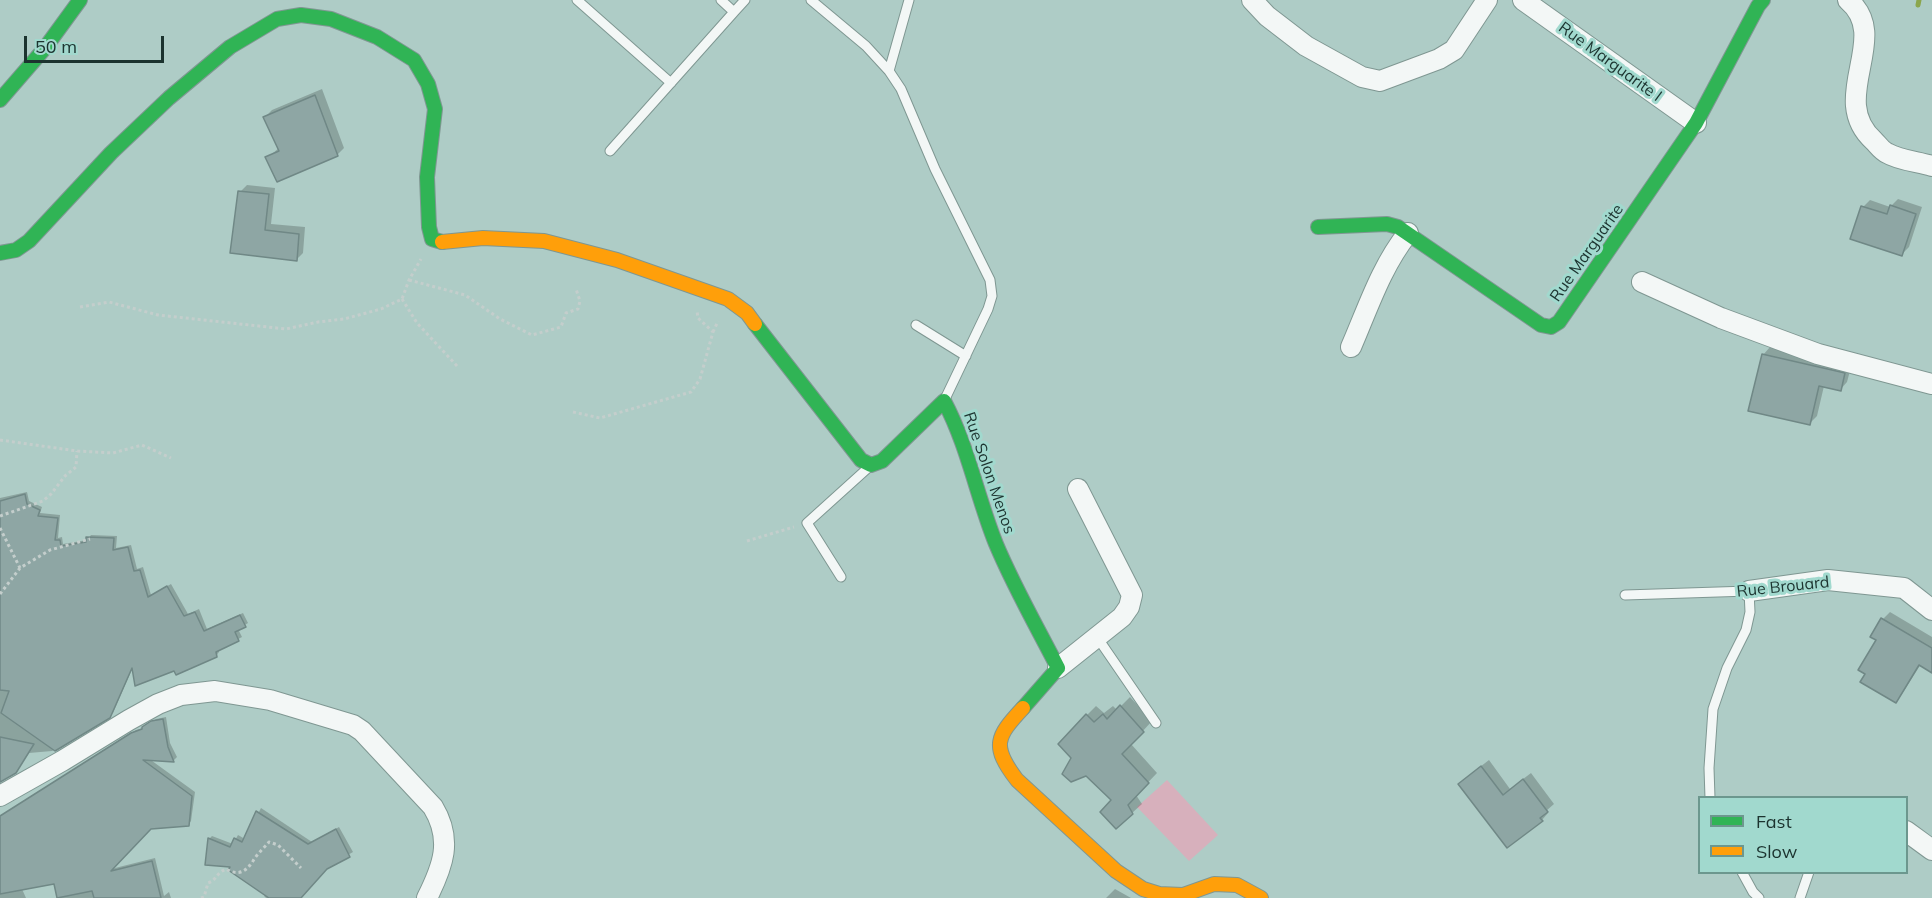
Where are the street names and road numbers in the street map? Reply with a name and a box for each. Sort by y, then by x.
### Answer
street label: Rue Marguarite I [1555,18,1665,106]
street label: Rue Marguarite [1546,201,1628,305]
street label: Rue Solon Menos [959,410,1019,536]
street label: Rue Brouard [1736,573,1830,601]

